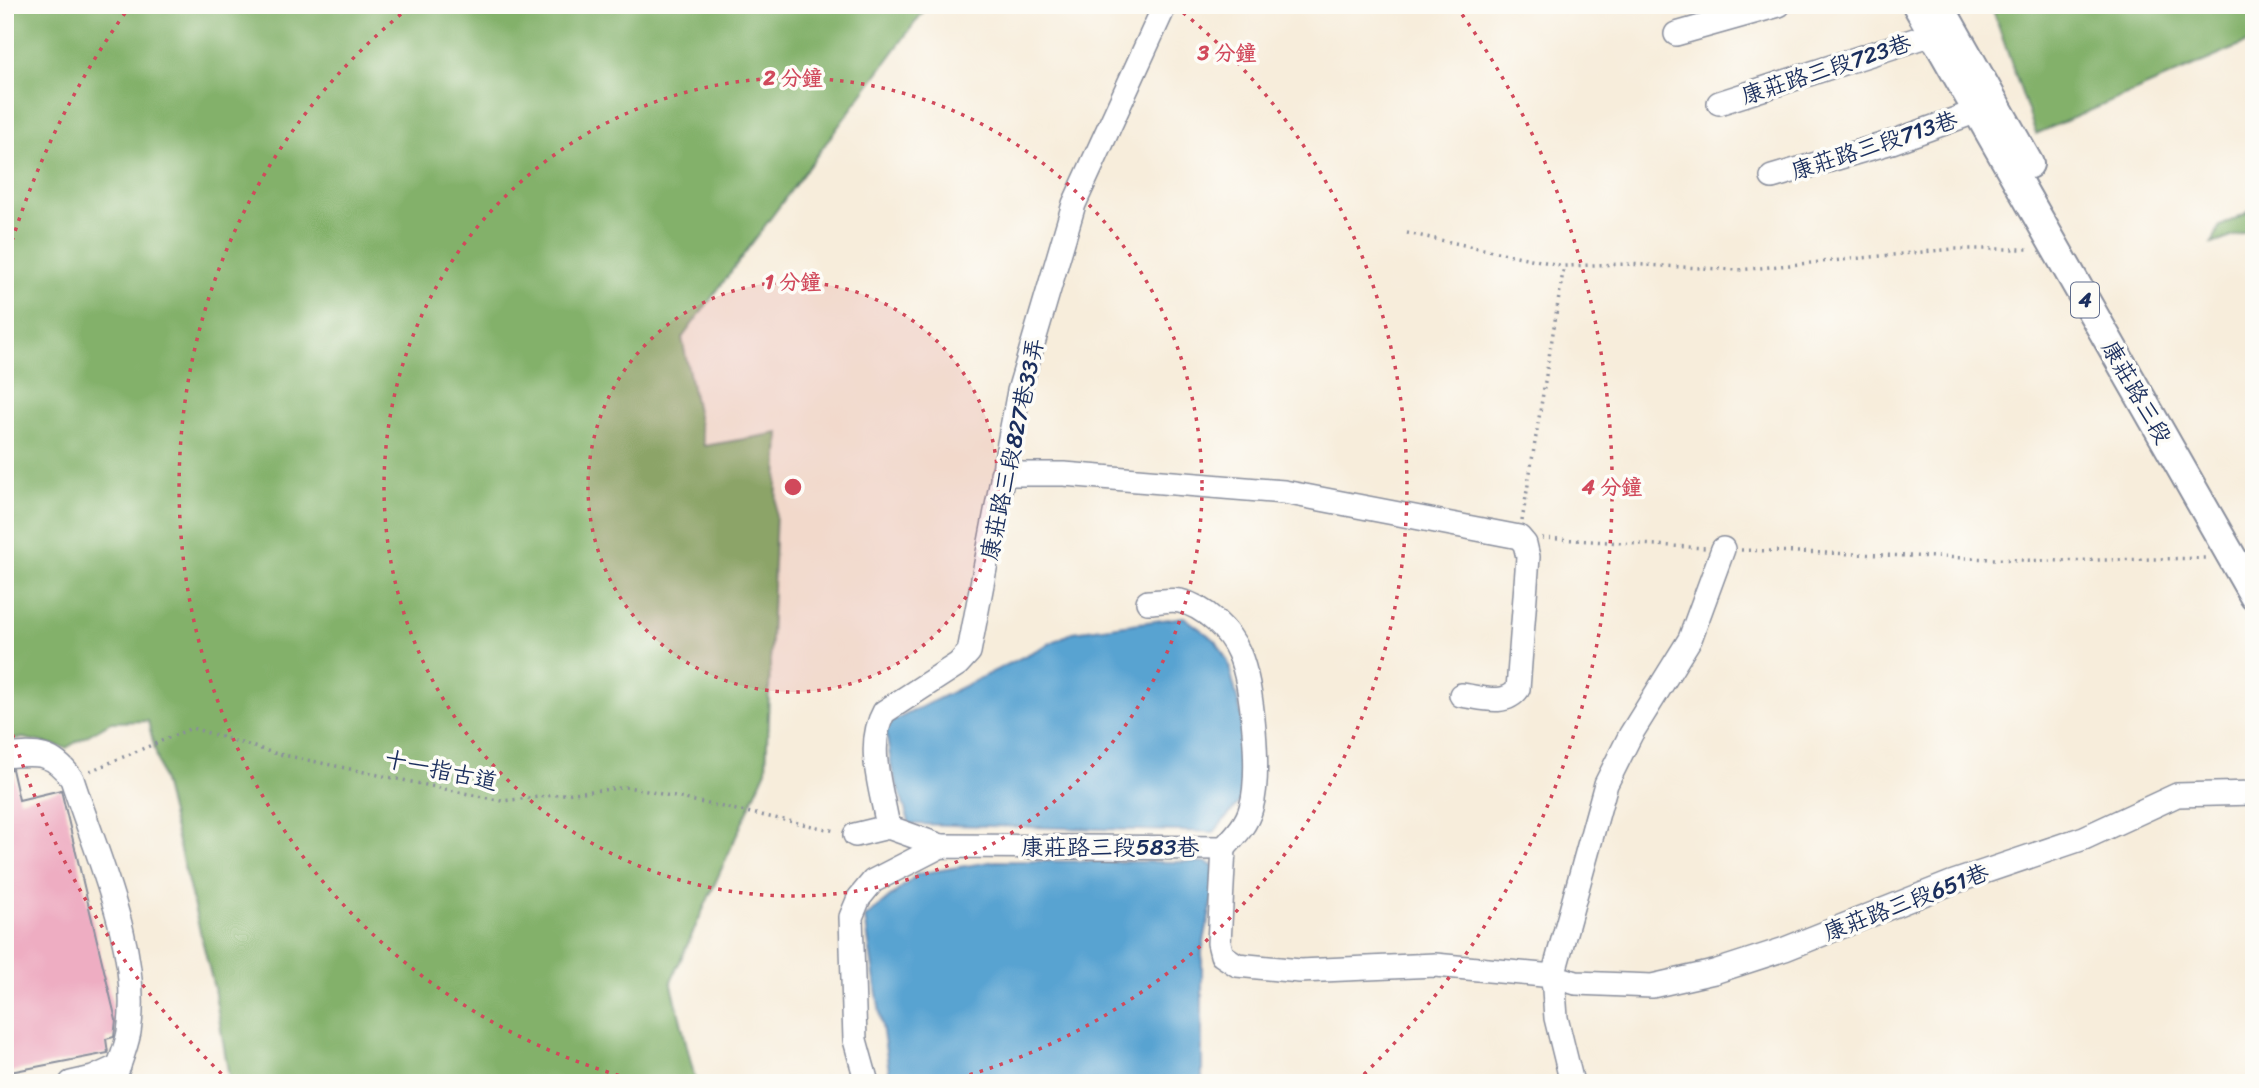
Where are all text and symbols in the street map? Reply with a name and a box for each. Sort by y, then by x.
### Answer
street label: 康莊路三段723巷 [1736,22,1918,116]
text: 3 分鐘 [1197,34,1257,72]
text: 2 分鐘 [762,59,823,97]
street label: 康莊路三段713巷 [1785,99,1964,192]
text: 1 分鐘 [765,263,821,301]
road number: 4 [2071,282,2099,318]
street label: 康莊路三段 [2090,332,2183,452]
street label: 康莊路三段827巷33弄 [969,334,1056,564]
text: 4 分鐘 [1581,468,1642,506]
centre of rings [781,475,805,499]
street label: 十一指古道 [380,738,501,802]
street label: 康莊路三段583巷 [1021,827,1200,868]
street label: 康莊路三段651巷 [1817,852,1996,953]

